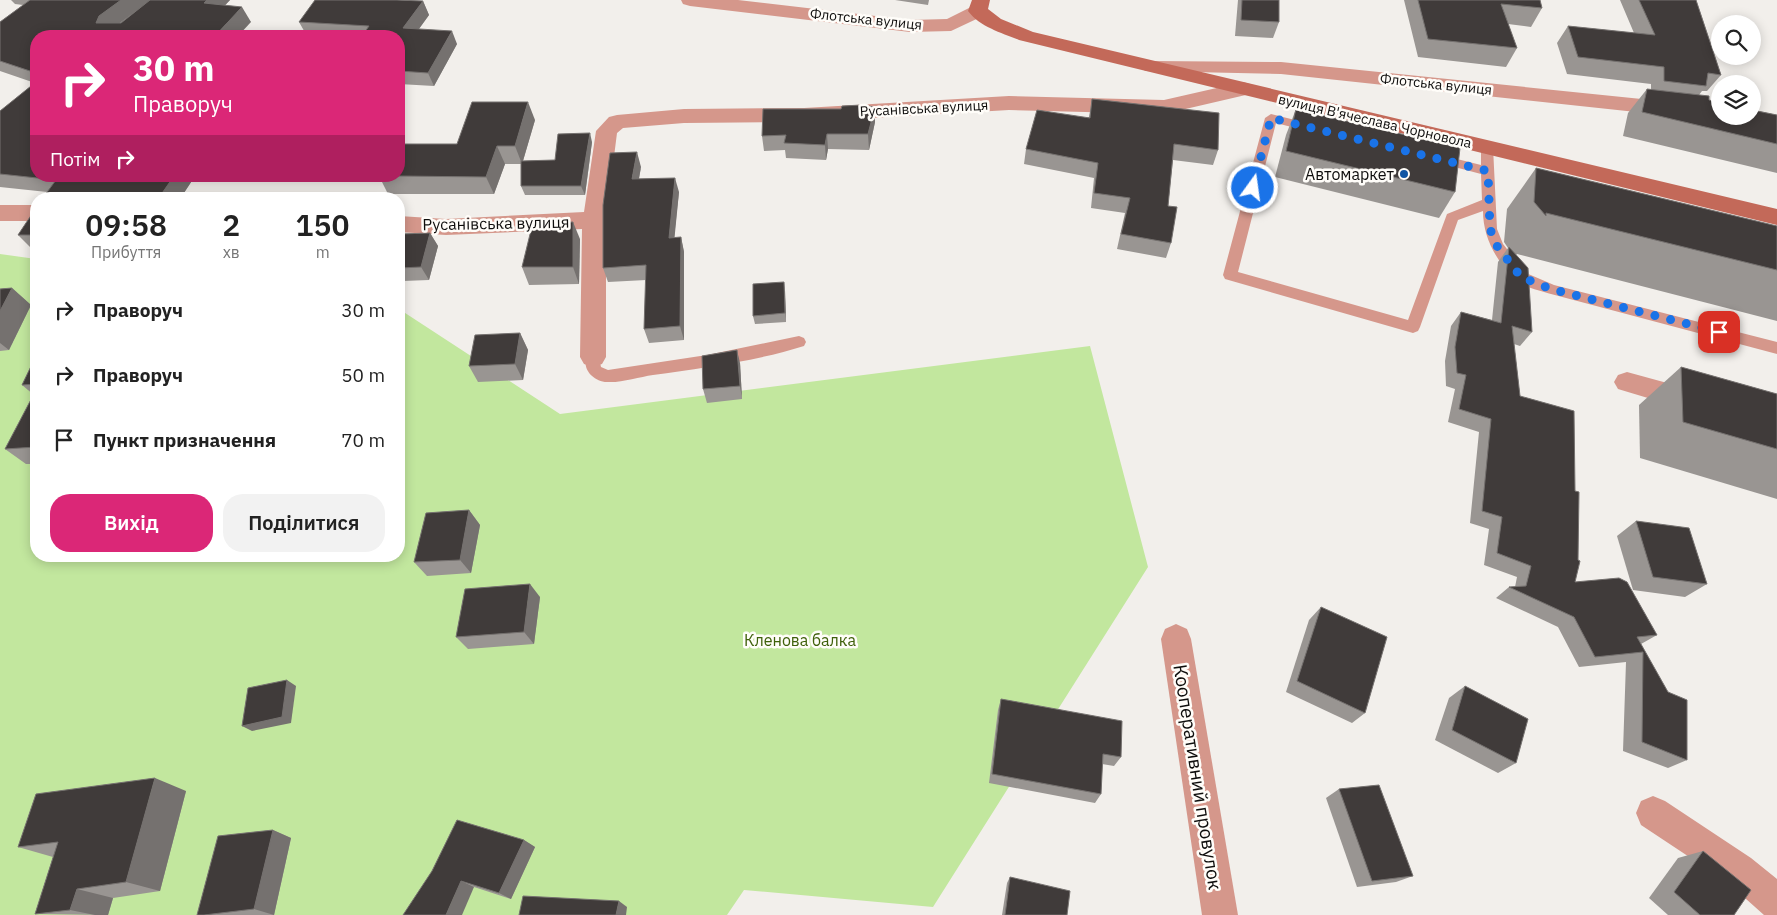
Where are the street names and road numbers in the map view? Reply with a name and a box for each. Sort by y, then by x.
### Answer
street label: Флотська вулиця [809,4,923,34]
street label: Флотська вулиця [1379,69,1493,99]
street label: вулиця В'ячеслава Чорновола [1277,90,1474,152]
street label: Русанівська вулиця [859,96,989,120]
street label: Русанівська вулиця [422,212,570,234]
street label: Кооперативний провулок [1168,662,1228,892]

